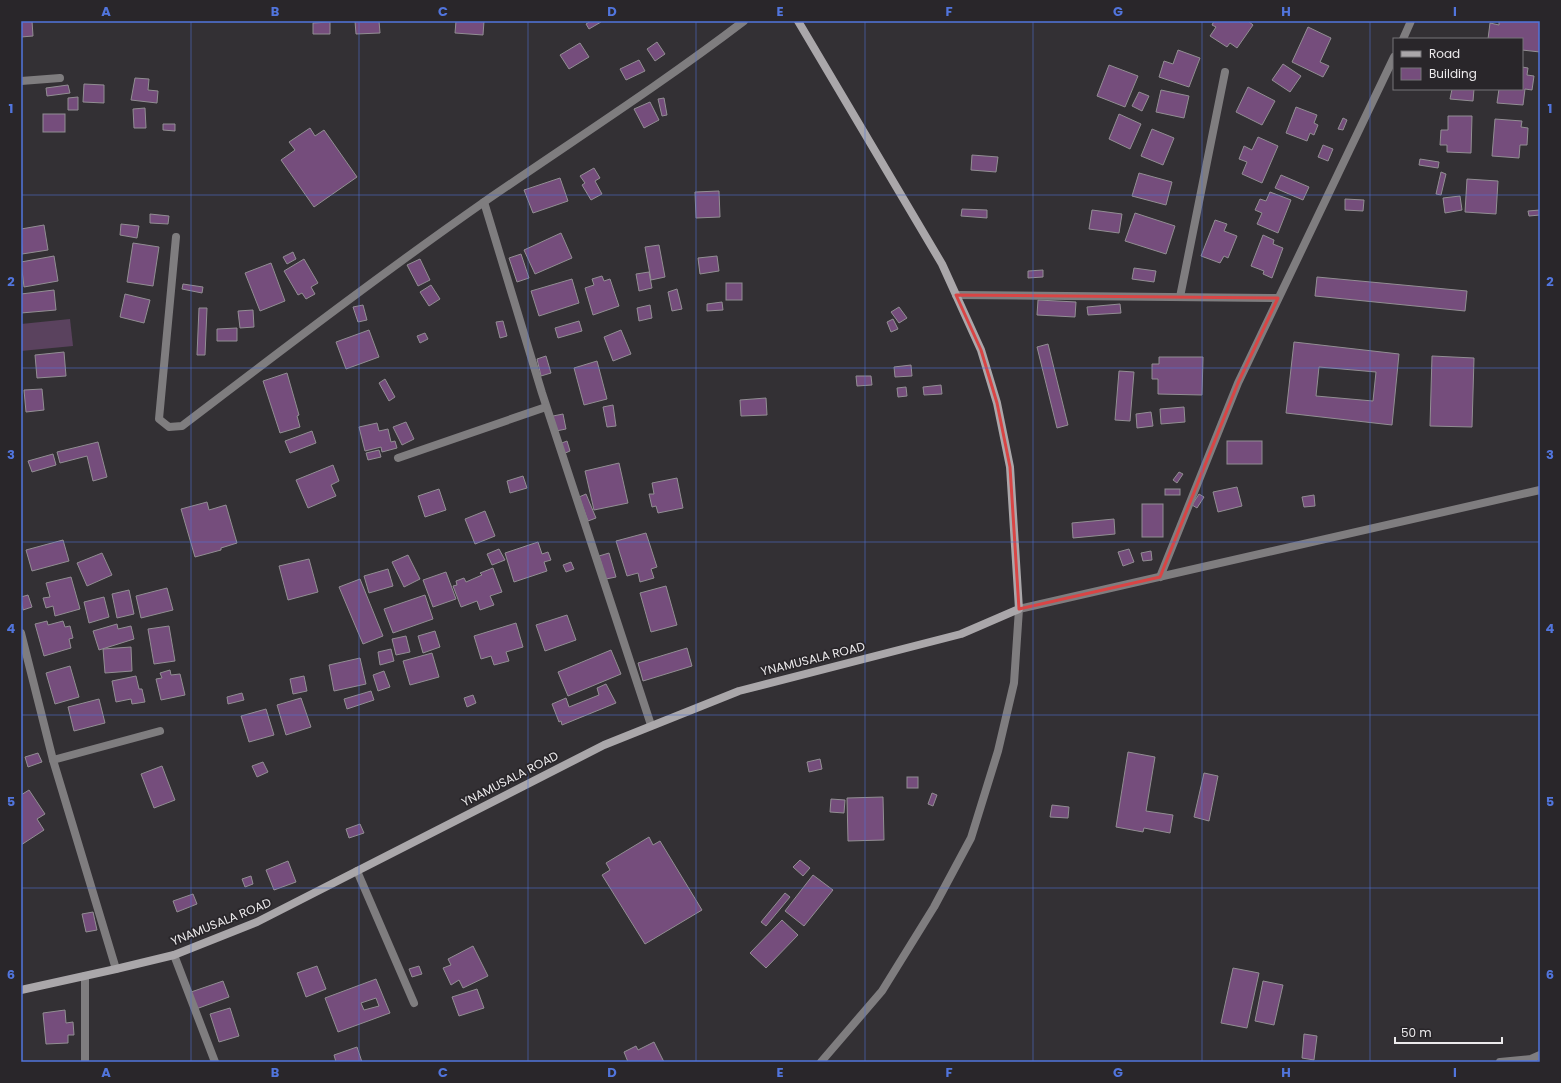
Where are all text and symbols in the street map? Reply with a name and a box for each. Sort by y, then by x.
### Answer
text: A [101,2,111,21]
text: B [271,2,280,21]
text: C [438,2,448,21]
text: D [607,2,617,21]
text: E [776,2,784,21]
text: F [945,2,953,21]
text: G [1113,2,1123,21]
text: H [1281,2,1291,21]
text: I [1453,2,1457,21]
legend [1393,38,1523,90]
text: Road [1429,45,1460,62]
text: Building [1429,65,1477,82]
text: 1 [9,99,13,118]
text: 1 [1548,99,1552,118]
text: 2 [7,272,15,291]
text: 2 [1546,272,1554,291]
text: 3 [7,445,15,464]
text: 3 [1546,445,1554,464]
text: 4 [7,619,16,638]
text: 4 [1546,619,1555,638]
street label: YNAMUSALA ROAD [759,637,867,680]
street label: YNAMUSALA ROAD [458,747,561,810]
text: 5 [7,792,15,811]
text: 5 [1546,792,1554,811]
street label: YNAMUSALA ROAD [168,894,274,949]
text: 6 [7,965,15,984]
text: 6 [1546,965,1554,984]
scale bar [1395,1019,1502,1045]
text: 50 m [1401,1024,1432,1041]
text: A [101,1063,111,1082]
text: B [271,1063,280,1082]
text: C [438,1063,448,1082]
text: D [607,1063,617,1082]
text: E [776,1063,784,1082]
text: F [945,1063,953,1082]
text: G [1113,1063,1123,1082]
text: H [1281,1063,1291,1082]
text: I [1453,1063,1457,1082]

